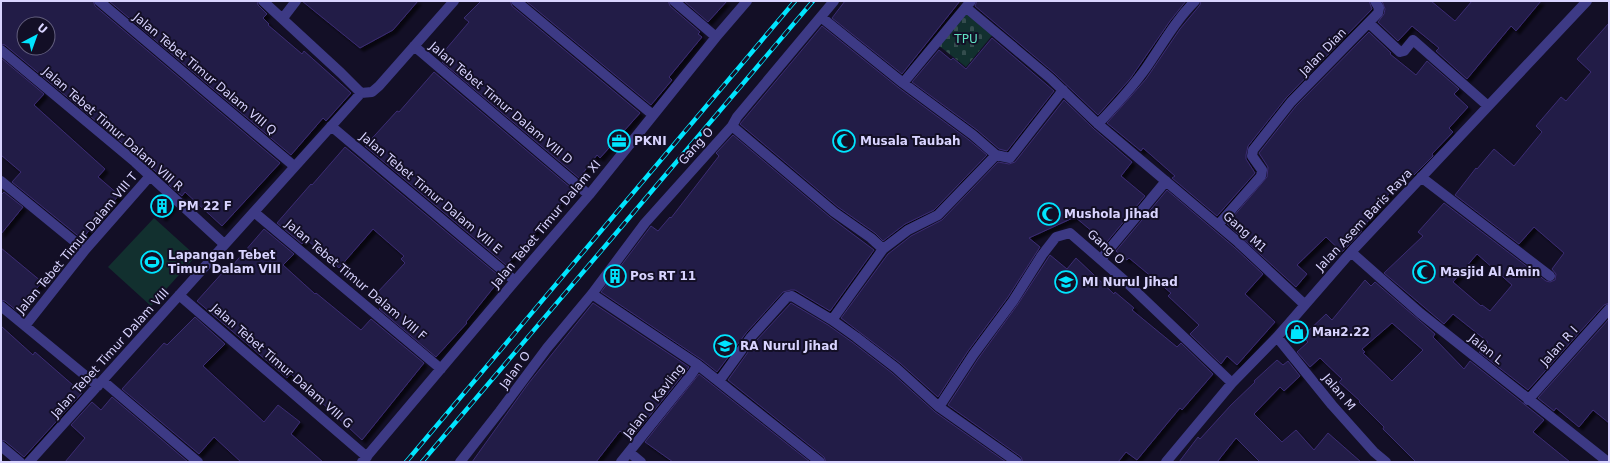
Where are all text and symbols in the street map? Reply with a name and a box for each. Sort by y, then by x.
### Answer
street label: Jalan Tebet Timur Dalam VIII Q [130,9,279,138]
north arrow [16,16,56,56]
text: U [35,21,50,37]
street label: Jalan Dian [1296,25,1349,79]
park label: TPU [953,32,978,46]
street label: Jalan Tebet Timur Dalam VIII D [426,38,575,167]
street label: Jalan Tebet Timur Dalam VIII R [39,64,186,194]
street label: Gang O [676,125,716,167]
office icon: PKNI [606,128,632,154]
mosque icon: Musala Taubah [831,128,857,154]
street label: Jalan Tebet Timur Dalam VIII E [357,129,505,256]
place label: PKNI [634,134,667,148]
place label: Musala Taubah [860,134,961,148]
street label: Jalan Tebet Timur Dalam XI [488,157,603,291]
street label: Jalan Asem Baris Raya [1312,166,1415,275]
street label: Jalan Tebet Timur Dalam VIII T [13,169,141,317]
building icon: PM 22 F [149,193,175,219]
place label: PM 22 F [178,199,232,213]
mosque icon: Mushola Jihad [1036,201,1062,227]
place label: Mushola Jihad [1064,207,1159,221]
street label: Gang M1 [1220,209,1270,255]
street label: Jalan Tebet Timur Dalam VIII F [282,216,429,343]
street label: Gang O [1085,227,1127,267]
place label: Lapangan Tebet Timur Dalam VIII [168,248,281,276]
sports icon: Lapangan Tebet Timur Dalam VIII [139,249,165,275]
mosque icon: Masjid Al Amin [1411,259,1437,285]
building icon: Pos RT 11 [602,263,628,289]
place label: Masjid Al Amin [1440,265,1540,279]
place label: Pos RT 11 [630,269,696,283]
school or university icon: MI Nurul Jihad [1053,269,1079,295]
place label: MI Nurul Jihad [1082,275,1178,289]
street label: Jalan Tebet Timur Dalam VIII [48,285,172,421]
street label: Jalan Tebet Timur Dalam VIII G [208,300,355,431]
shop icon: Ман2.22 [1284,319,1310,345]
street label: Jalan R I [1537,323,1580,370]
place label: Ман2.22 [1312,325,1370,339]
street label: Jalan L [1465,330,1506,367]
school or university icon: RA Nurul Jihad [712,333,738,359]
place label: RA Nurul Jihad [740,339,838,353]
street label: Jalan O [496,349,533,392]
street label: Jalan O Kavling [620,361,687,442]
street label: Jalan M [1319,370,1358,413]

